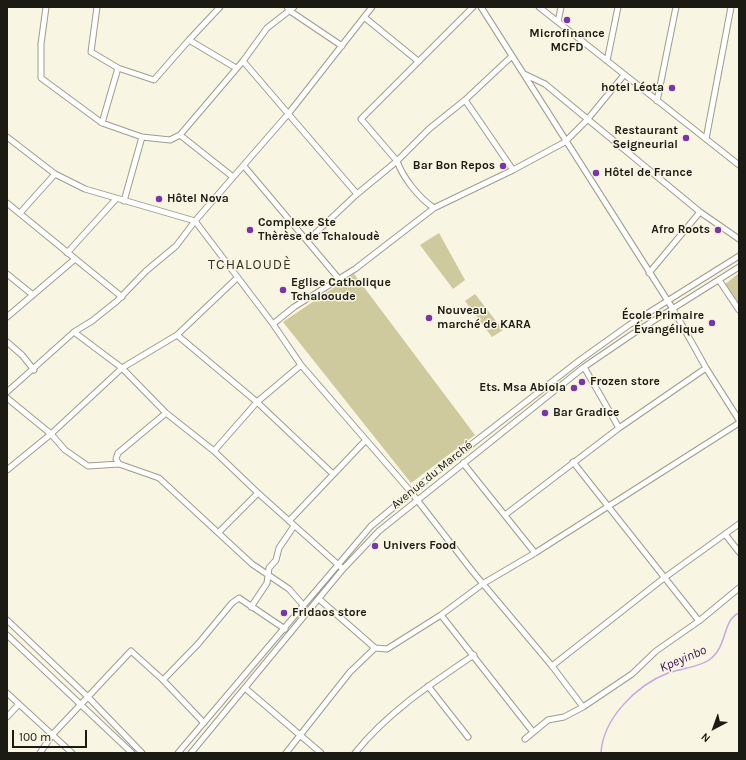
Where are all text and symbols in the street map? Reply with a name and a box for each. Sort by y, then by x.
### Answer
marker: Microfinance MCFD [562,15,572,25]
place label: Microfinance MCFD [529,27,605,55]
place label: hotel Léota [601,81,664,95]
marker: hotel Léota [667,83,677,93]
place label: Restaurant Seigneurial [612,124,678,152]
marker: Restaurant Seigneurial [681,133,691,143]
place label: Bar Bon Repos [413,159,495,173]
marker: Bar Bon Repos [498,161,508,171]
place label: Hôtel de France [604,166,692,180]
marker: Hôtel de France [591,168,601,178]
place label: Hôtel Nova [167,192,229,206]
marker: Hôtel Nova [154,194,164,204]
place label: Complexe Ste Thèrèse de Tchaloudè [258,216,380,244]
place label: Afro Roots [651,223,710,237]
marker: Complexe Ste Thèrèse de Tchaloudè [245,225,255,235]
marker: Afro Roots [713,225,723,235]
district label: TCHALOUDÈ [208,257,292,273]
place label: Eglise Catholique Tchalooude [291,276,391,304]
marker: Eglise Catholique Tchalooude [278,285,288,295]
place label: Nouveau marché de KARA [437,304,531,332]
place label: École Primaire Évangélique [622,309,704,337]
marker: Nouveau marché de KARA [424,313,434,323]
marker: École Primaire Évangélique [707,318,717,328]
place label: Frozen store [590,375,660,389]
marker: Frozen store [577,377,587,387]
place label: Ets. Msa Abiola [479,381,566,395]
marker: Ets. Msa Abiola [569,383,579,393]
place label: Bar Gradice [553,406,619,420]
marker: Bar Gradice [540,408,550,418]
street label: Avenue du Marché [389,438,475,512]
place label: Univers Food [383,539,456,553]
marker: Univers Food [370,541,380,551]
place label: Fridaos store [292,606,367,620]
marker: Fridaos store [279,608,289,618]
water label: Kpeyinbo [657,642,709,676]
north arrow [694,708,734,748]
scale bar [14,722,89,748]
text: 100 m [19,730,51,744]
text: N [699,730,713,745]

